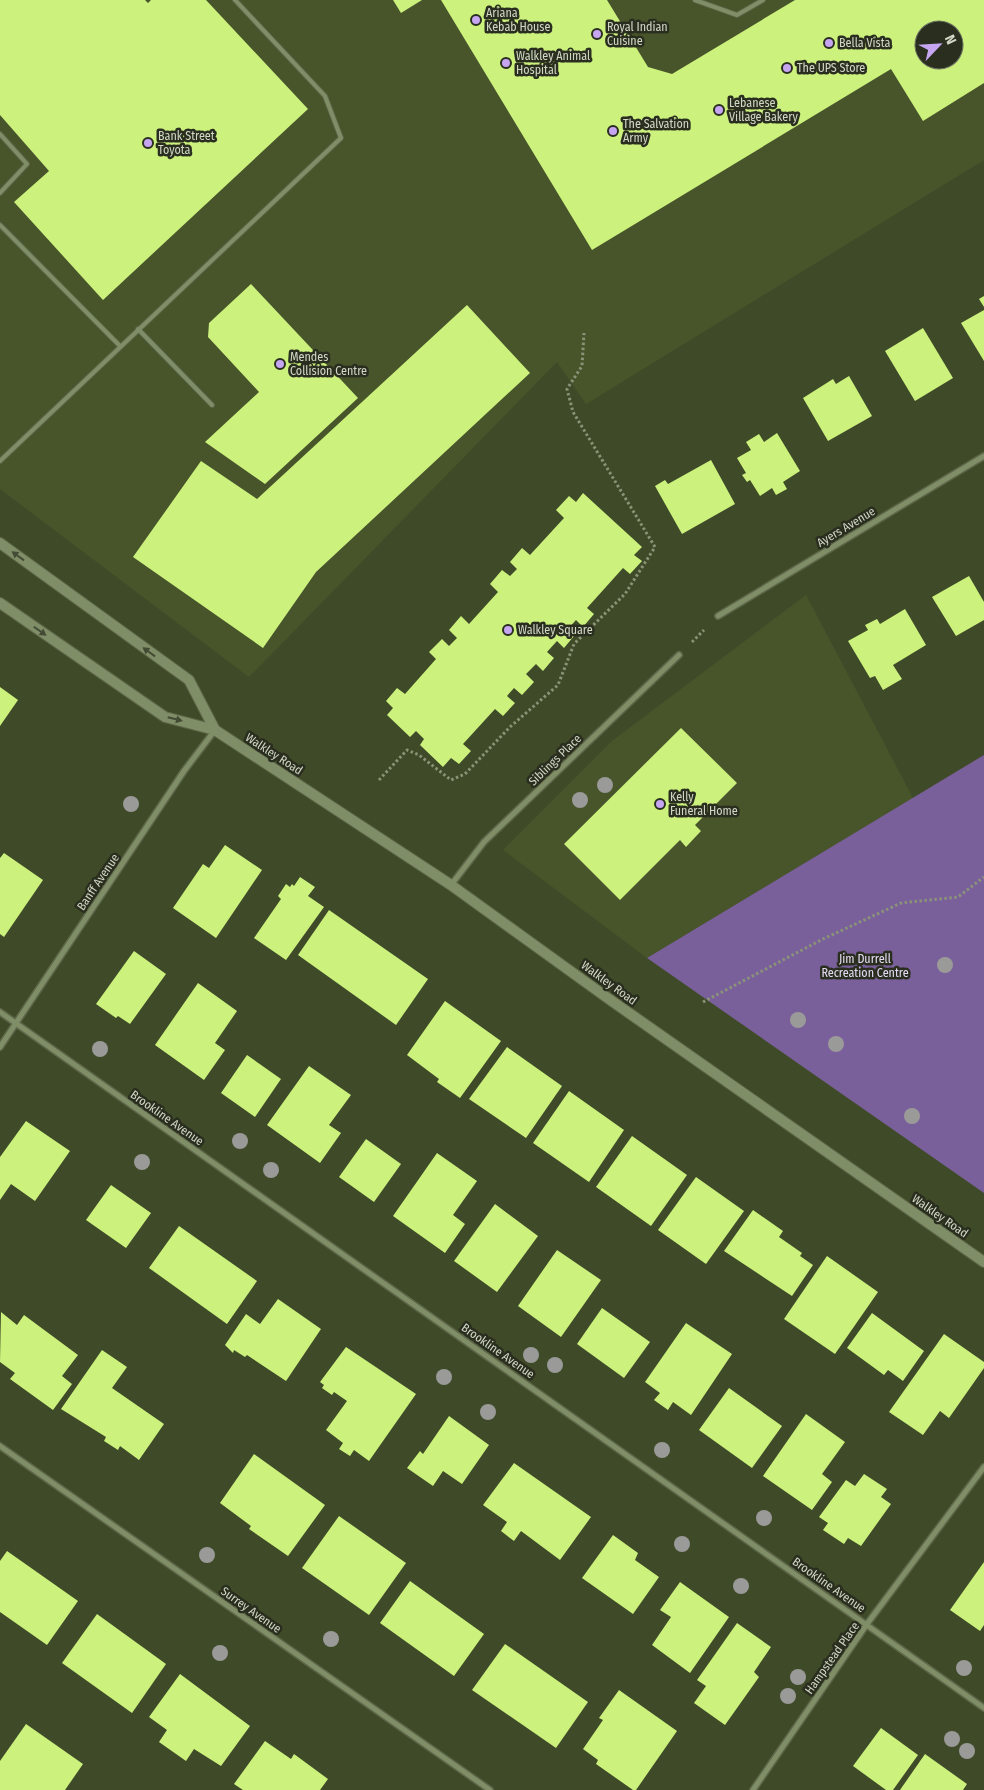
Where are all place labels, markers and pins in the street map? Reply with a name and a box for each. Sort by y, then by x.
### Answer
place label: Ariana Kebab House [486,6,550,34]
marker: Ariana Kebab House [470,14,482,26]
place label: Royal Indian Cuisine [607,20,668,48]
marker: Royal Indian Cuisine [591,28,603,40]
place label: Bella Vista [839,36,891,50]
marker: Bella Vista [823,37,835,49]
place label: Walkley Animal Hospital [516,49,590,77]
marker: Walkley Animal Hospital [500,57,512,69]
place label: The UPS Store [797,61,865,75]
marker: The UPS Store [781,62,793,74]
place label: Lebanese Village Bakery [729,96,798,124]
marker: Lebanese Village Bakery [713,104,725,116]
place label: The Salvation Army [623,117,689,145]
marker: The Salvation Army [607,125,619,137]
place label: Bank Street Toyota [158,129,215,157]
marker: Bank Street Toyota [142,137,154,149]
place label: Mendes Collision Centre [290,350,367,378]
marker: Mendes Collision Centre [274,358,286,370]
place label: Walkley Square [518,623,593,637]
marker: Walkley Square [502,624,514,636]
place label: Kelly Funeral Home [670,790,738,818]
marker: Kelly Funeral Home [654,798,666,810]

